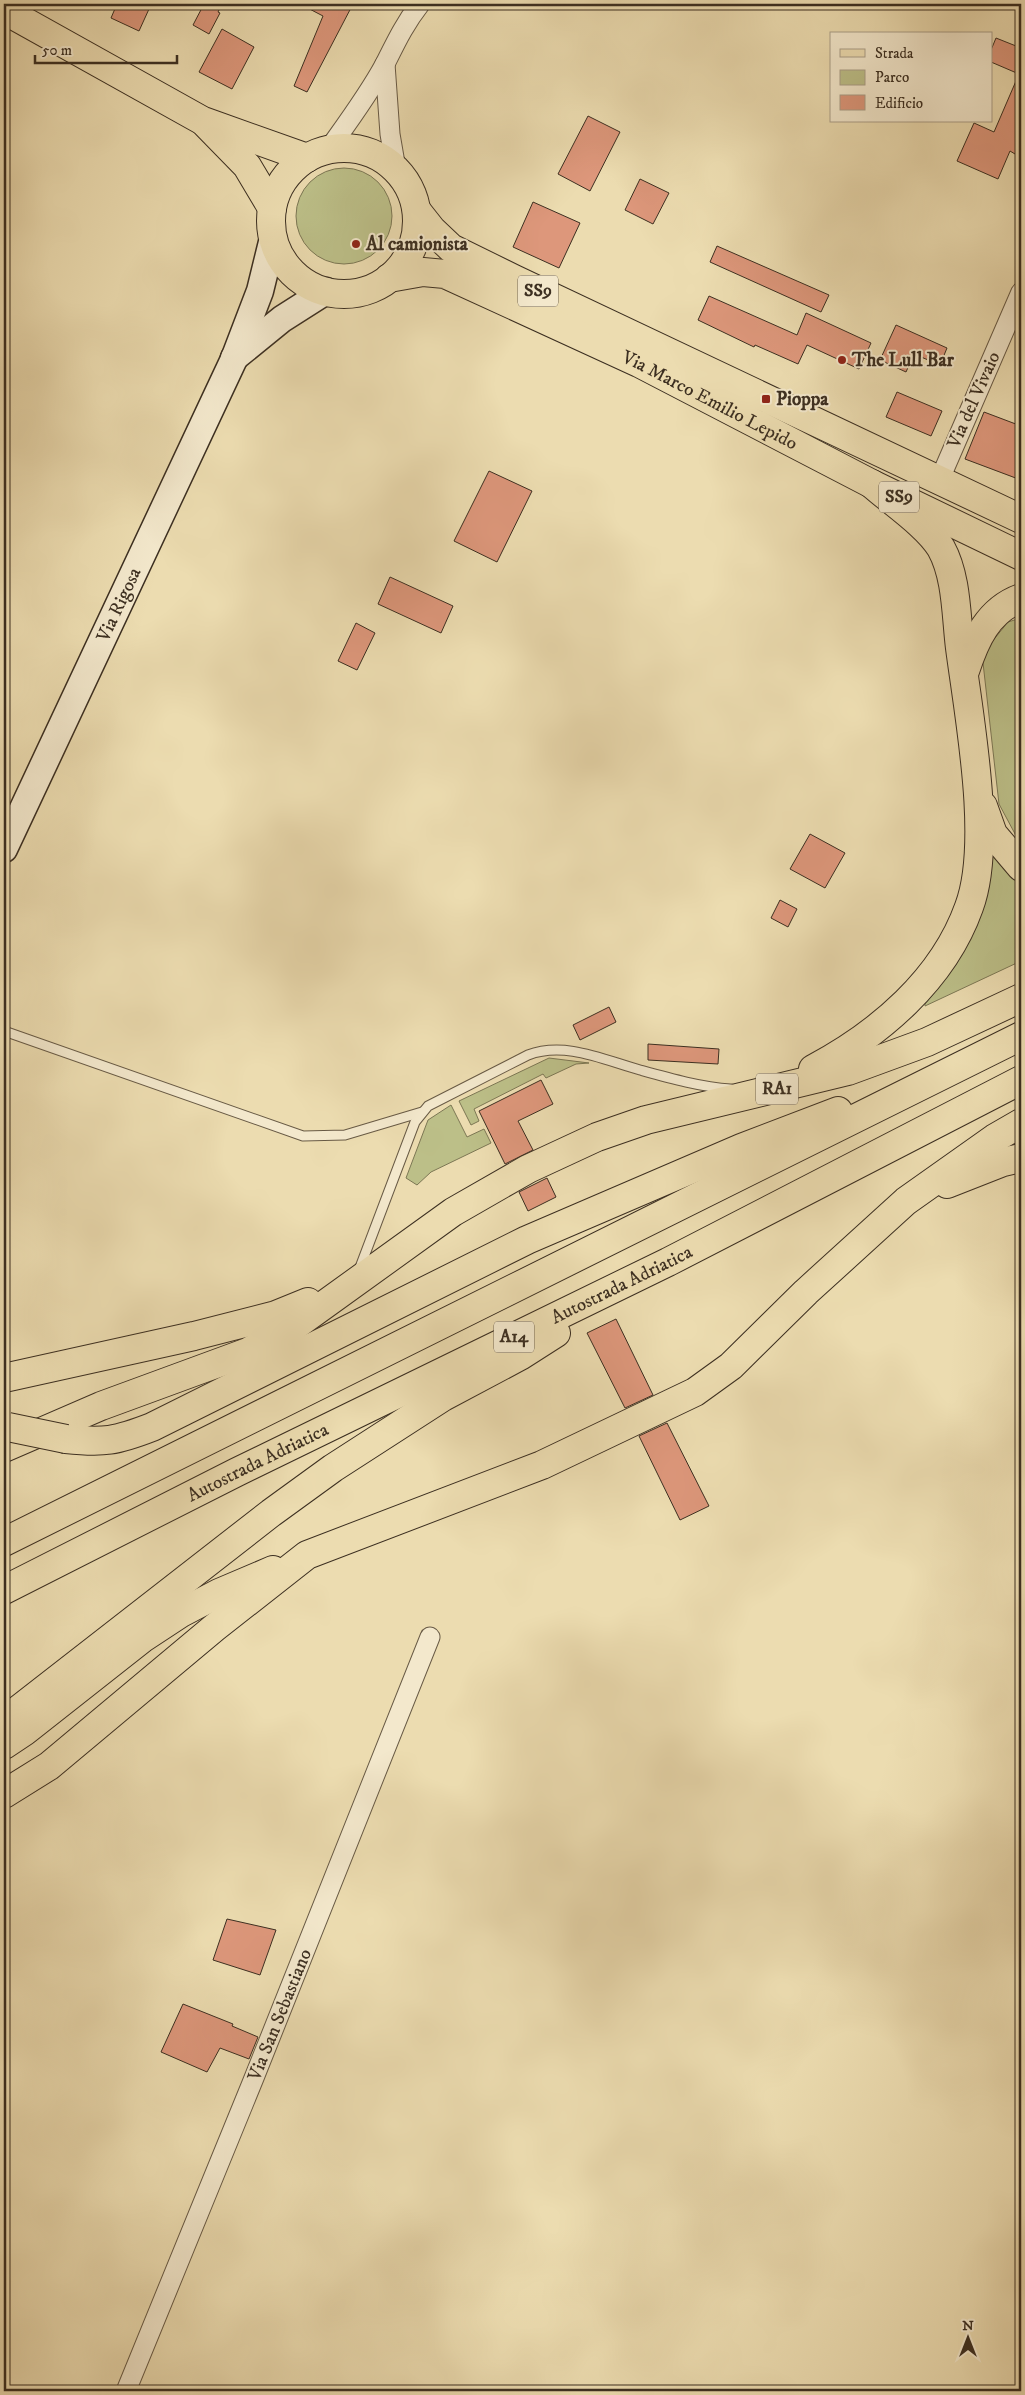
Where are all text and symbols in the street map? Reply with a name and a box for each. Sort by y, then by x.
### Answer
scale bar [35,32,178,64]
legend [830,32,992,122]
text: 50 m [42,41,72,60]
text: Strada [875,44,914,63]
text: Parco [875,68,909,87]
text: Edificio [875,94,923,113]
place label: Al camionista [365,233,469,256]
marker: Al camionista [350,238,362,250]
road number: SS9 [518,276,558,306]
street label: Via Marco Emilio Lepido [618,345,801,455]
street label: Via del Vivaio [942,348,1006,453]
place label: The Lull Bar [851,349,955,372]
marker: The Lull Bar [836,354,848,366]
place label: Pioppa [776,388,829,411]
marker: Pioppa [760,393,772,405]
road number: SS9 [879,482,919,512]
street label: Via Rigosa [91,564,146,646]
road number: RA1 [756,1074,798,1104]
street label: Autostrada Adriatica [547,1240,696,1329]
road number: A14 [494,1321,534,1352]
street label: Autostrada Adriatica [183,1418,332,1507]
street label: Via San Sebastiano [243,1946,317,2085]
north arrow [942,2312,992,2362]
text: N [962,2317,974,2335]

